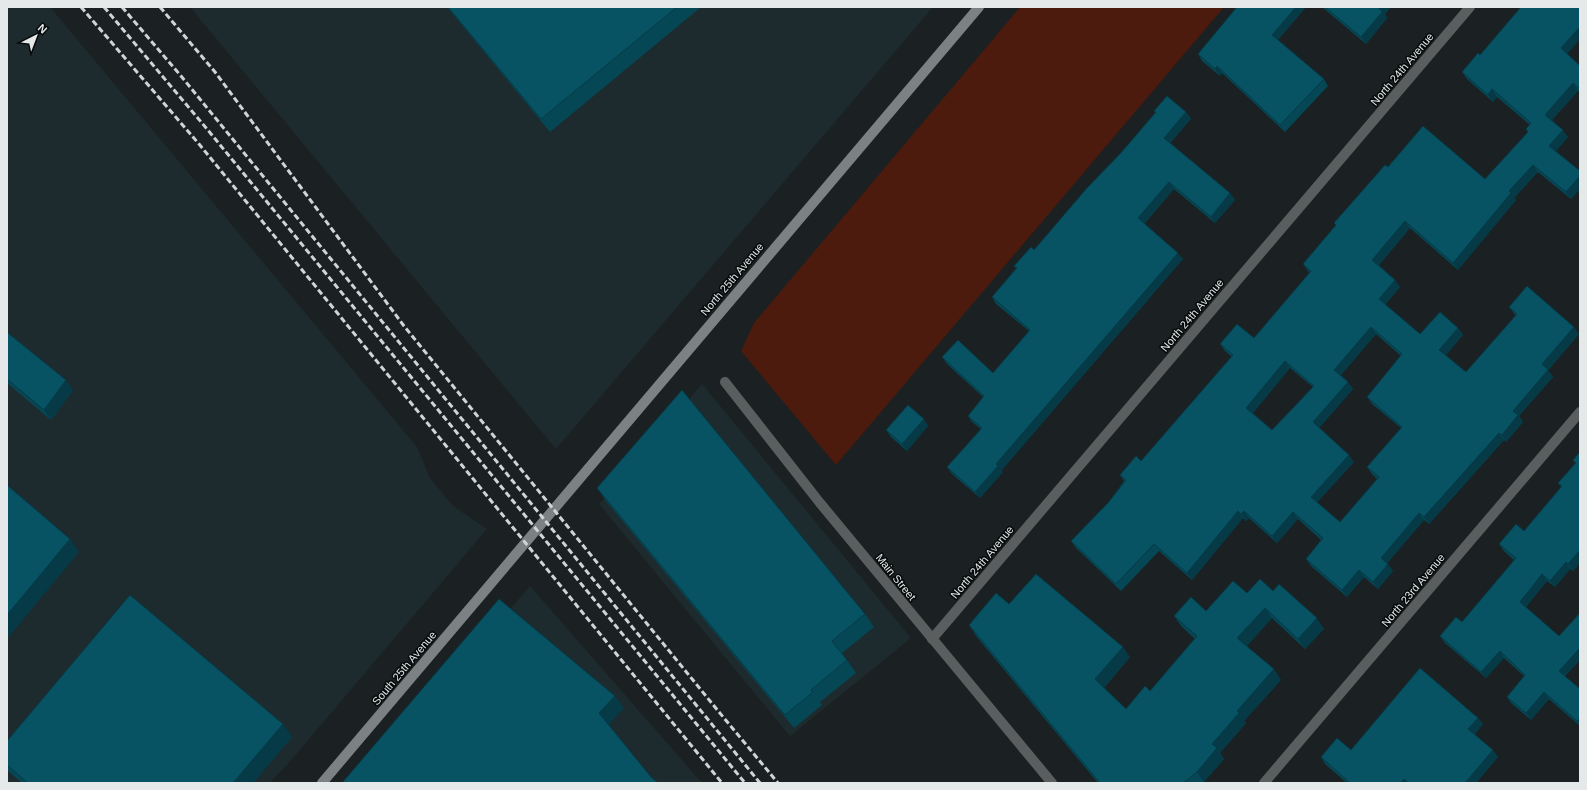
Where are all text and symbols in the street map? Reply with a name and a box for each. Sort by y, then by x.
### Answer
north arrow [16,16,56,56]
text: N [36,21,50,36]
street label: North 24th Avenue [1368,30,1436,108]
street label: North 25th Avenue [698,240,766,318]
street label: North 24th Avenue [1158,276,1226,354]
street label: North 24th Avenue [948,523,1016,601]
street label: Main Street [874,551,918,603]
street label: North 23rd Avenue [1379,551,1447,629]
street label: South 25th Avenue [370,629,438,707]

